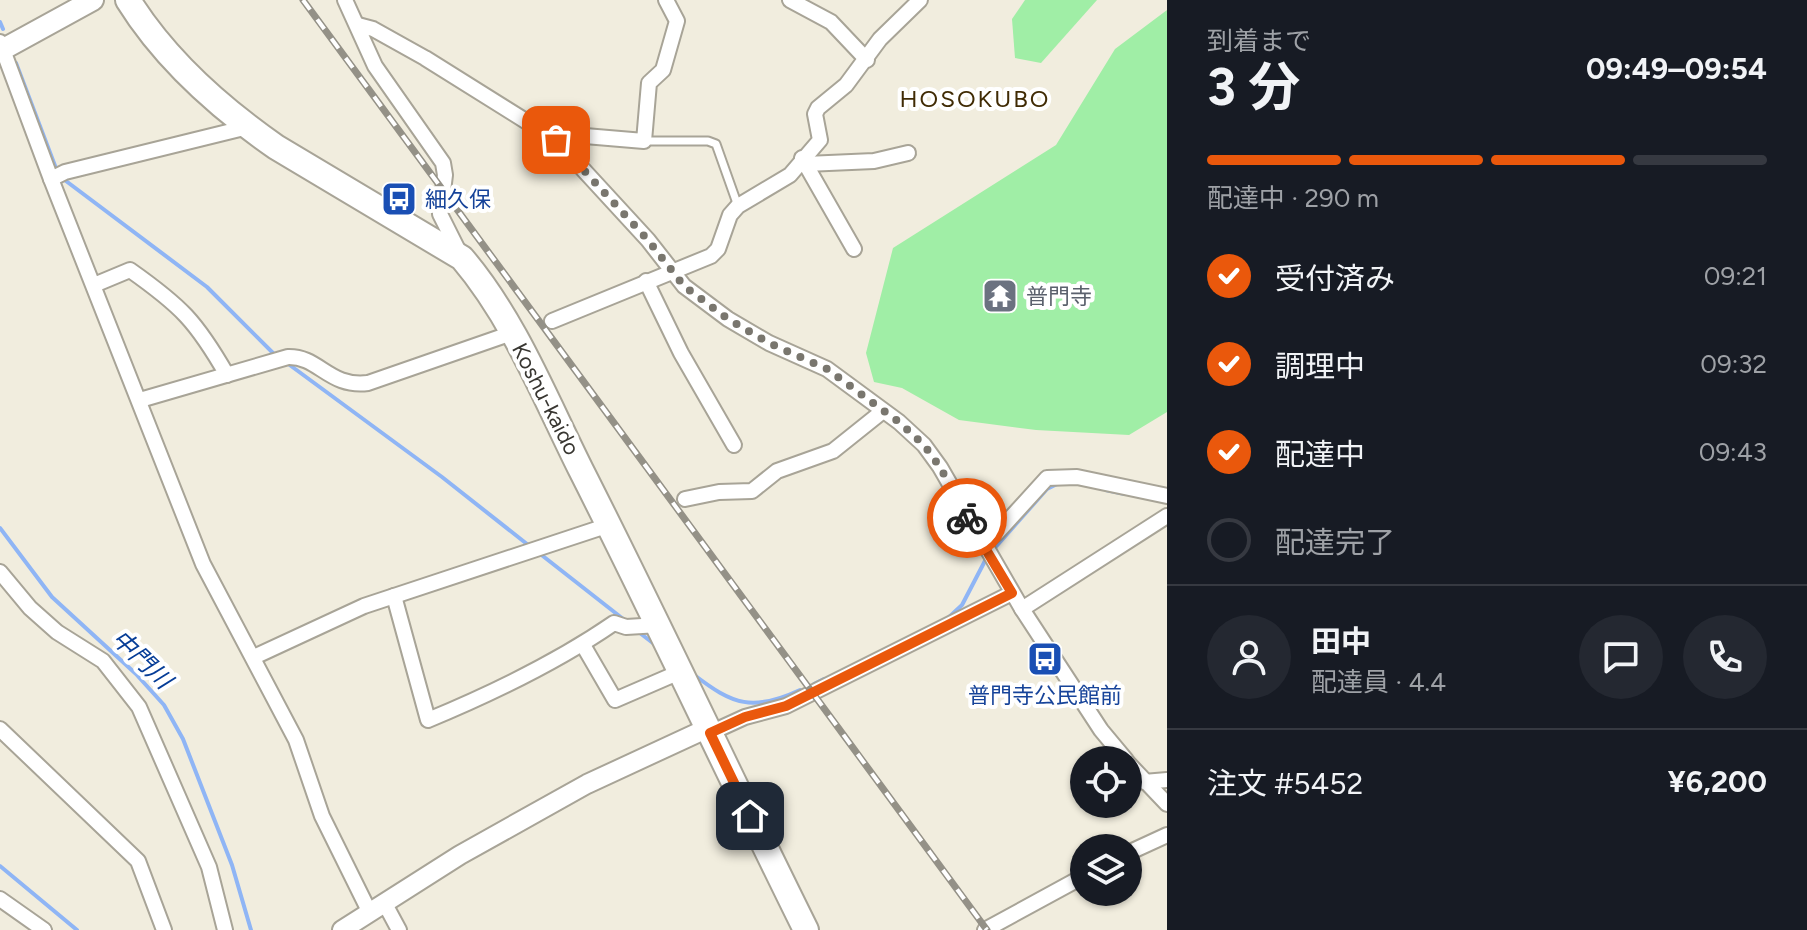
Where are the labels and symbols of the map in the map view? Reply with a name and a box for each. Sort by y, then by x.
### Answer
district label: HOSOKUBO [900,84,1050,113]
pin [522,106,590,174]
bus stop icon: 細久保 [380,180,418,218]
place label: 細久保 [425,186,491,213]
temple icon: 普門寺 [981,277,1019,315]
place label: 普門寺 [1026,283,1092,310]
street label: Koshu-kaido [506,338,586,460]
courier [927,478,1007,558]
water label: 中門川 [106,624,180,697]
bus stop icon: 普門寺公民館前 [1026,640,1064,678]
place label: 普門寺公民館前 [968,682,1122,709]
pin [716,782,784,850]

